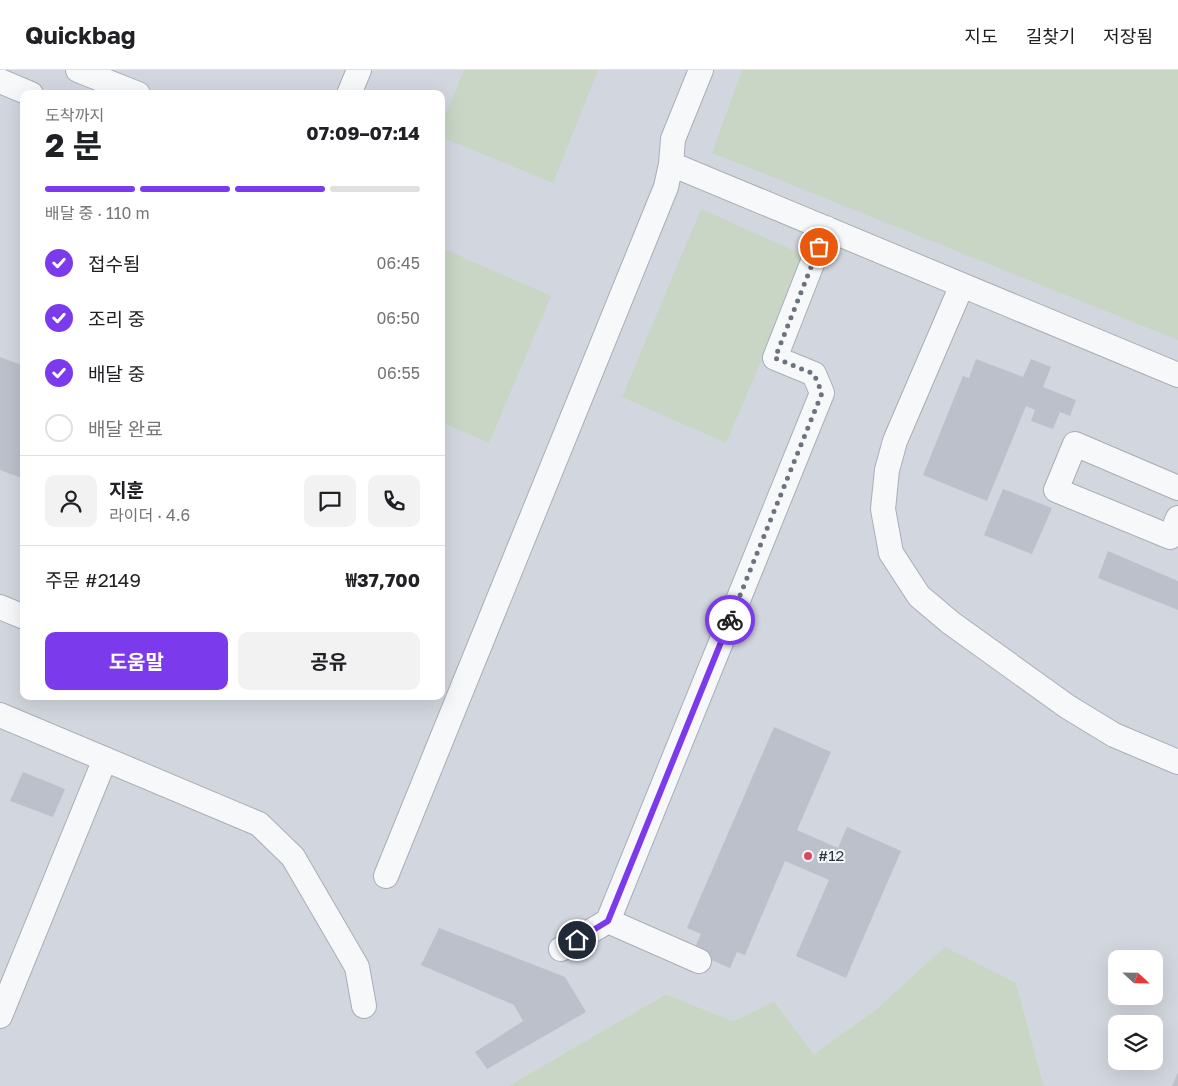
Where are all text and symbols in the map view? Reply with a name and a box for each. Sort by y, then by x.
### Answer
text: Quickbag [25,20,136,49]
text: 지도 [965,25,998,47]
text: 길찾기 [1026,25,1075,47]
text: 저장됨 [1103,25,1153,47]
text: 도착까지 [45,105,104,125]
text: 07:09–07:14 [306,121,420,144]
text: 2 분 [45,126,102,164]
text: 배달 중 · 110 m [45,203,150,223]
pin [798,226,840,268]
icon: bag [805,233,833,261]
icon: check [45,249,73,277]
text: 접수됨 [88,252,140,275]
text: 06:45 [377,253,420,273]
icon: check [45,304,73,332]
text: 조리 중 [88,307,145,330]
text: 06:50 [376,308,420,328]
icon: check [45,359,73,387]
text: 배달 중 [88,362,145,385]
text: 06:55 [377,363,420,383]
text: 배달 완료 [88,417,163,440]
button: person [45,475,97,527]
button: chat [304,475,356,527]
button: phone [368,475,420,527]
text: 지훈 [109,478,144,501]
text: 라이더 · 4.6 [109,505,190,525]
text: 주문 #2149 [45,568,141,591]
text: ₩37,700 [346,568,420,591]
courier [705,595,755,645]
icon: bike [716,606,744,634]
button: 도움말 [45,632,228,690]
button: 공유 [238,632,420,690]
place label: #12 [818,846,844,864]
marker: #12 [802,850,814,862]
pin [556,919,598,961]
icon: home [563,926,591,954]
north arrow [1108,950,1162,1005]
map controls [1108,950,1163,1070]
button: layers [1108,1015,1163,1070]

